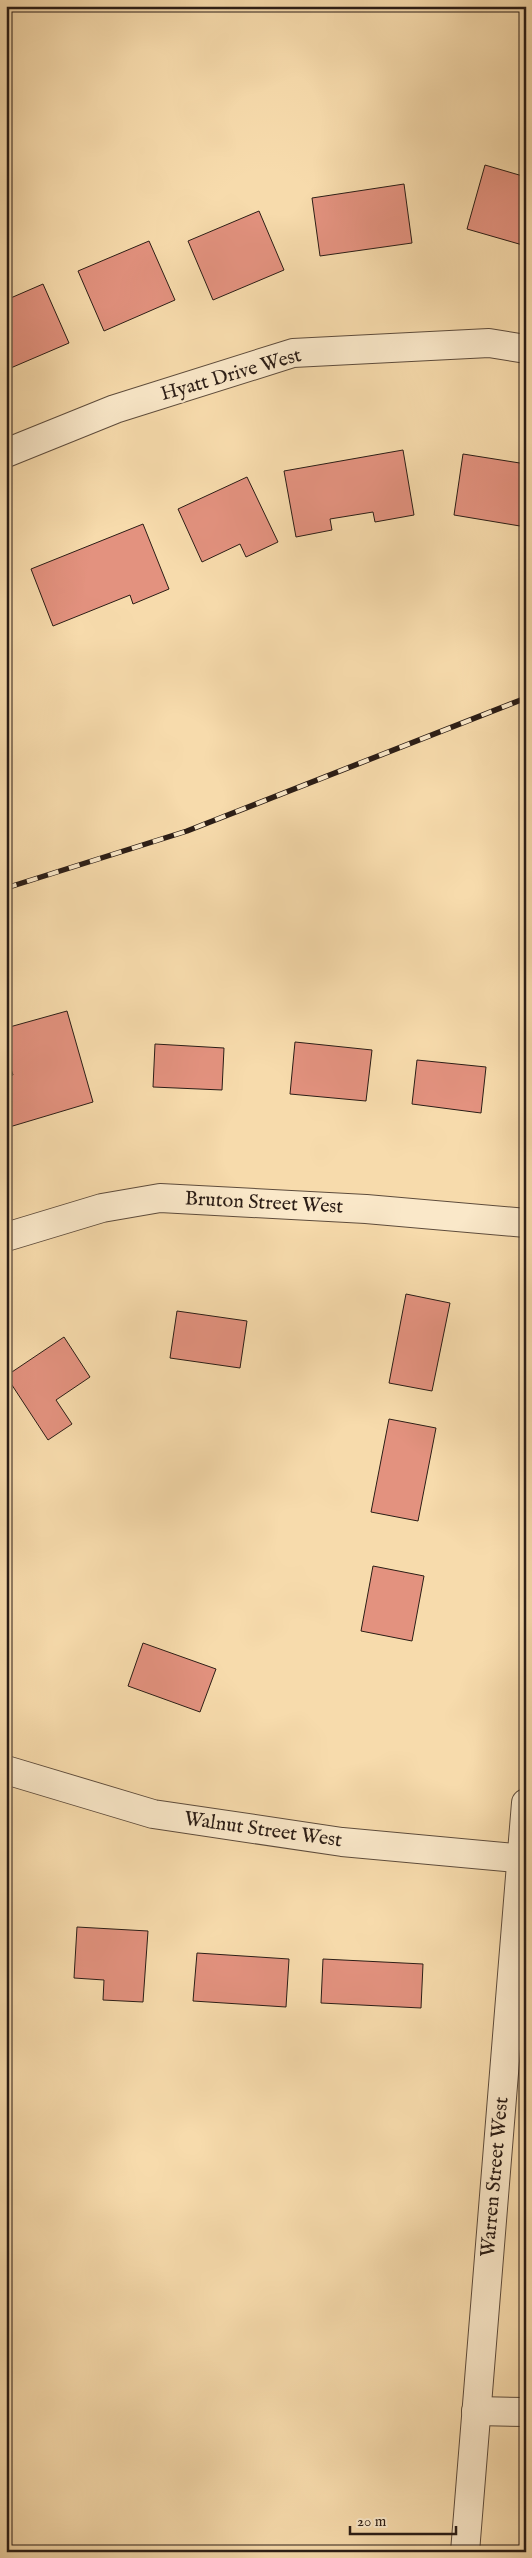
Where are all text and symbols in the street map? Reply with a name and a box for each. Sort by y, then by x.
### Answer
street label: Hyatt Drive West [158,343,304,407]
street label: Bruton Street West [184,1186,344,1220]
street label: Walnut Street West [182,1807,344,1853]
street label: Warren Street West [476,2096,514,2258]
scale bar [350,2503,456,2535]
text: 20 m [357,2512,387,2531]

